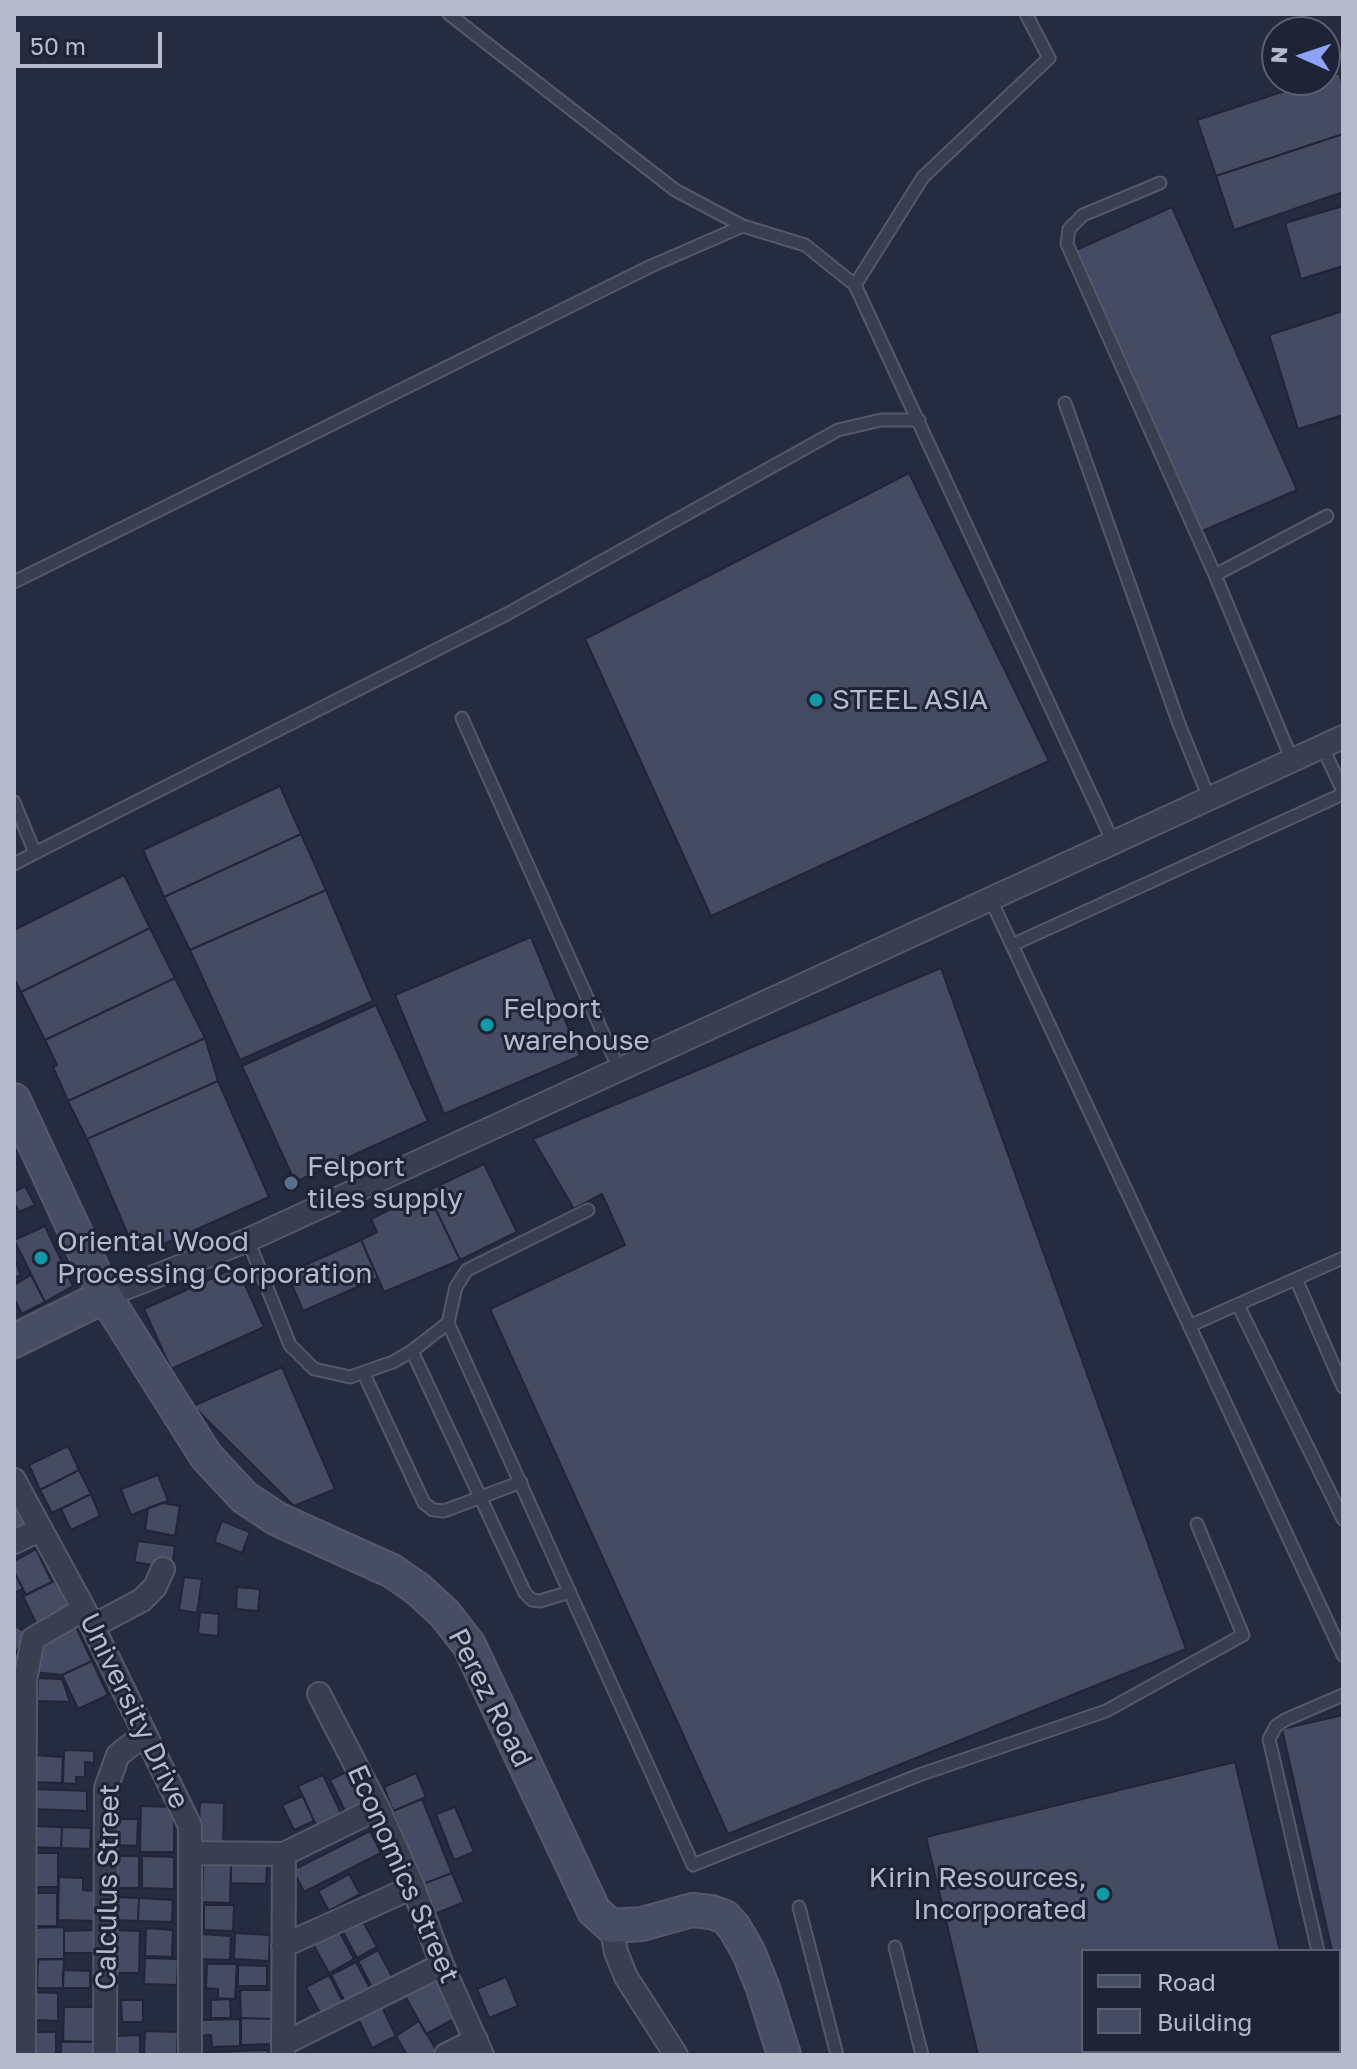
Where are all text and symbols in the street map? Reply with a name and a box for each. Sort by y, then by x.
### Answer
scale bar [20,16,166,66]
north arrow [1261,16,1341,96]
text: 50 m [30,31,86,60]
text: N [1265,46,1292,64]
place label: STEEL ASIA [832,683,988,717]
marker: STEEL ASIA [807,691,825,709]
place label: Felport warehouse [503,992,650,1058]
marker: Felport warehouse [478,1016,496,1034]
place label: Felport tiles supply [307,1150,463,1216]
marker: Felport tiles supply [282,1174,300,1192]
place label: Oriental Wood Processing Corporation [57,1225,373,1291]
marker: Oriental Wood Processing Corporation [32,1249,50,1267]
street label: University Drive [72,1608,196,1814]
street label: Perez Road [441,1623,539,1773]
street label: Economics Street [340,1760,466,1988]
street label: Calculus Street [89,1784,127,1990]
place label: Kirin Resources, Incorporated [869,1861,1087,1927]
marker: Kirin Resources, Incorporated [1094,1885,1112,1903]
legend [1081,1949,1341,2053]
text: Road [1157,1967,1216,1996]
text: Building [1157,2007,1252,2036]

